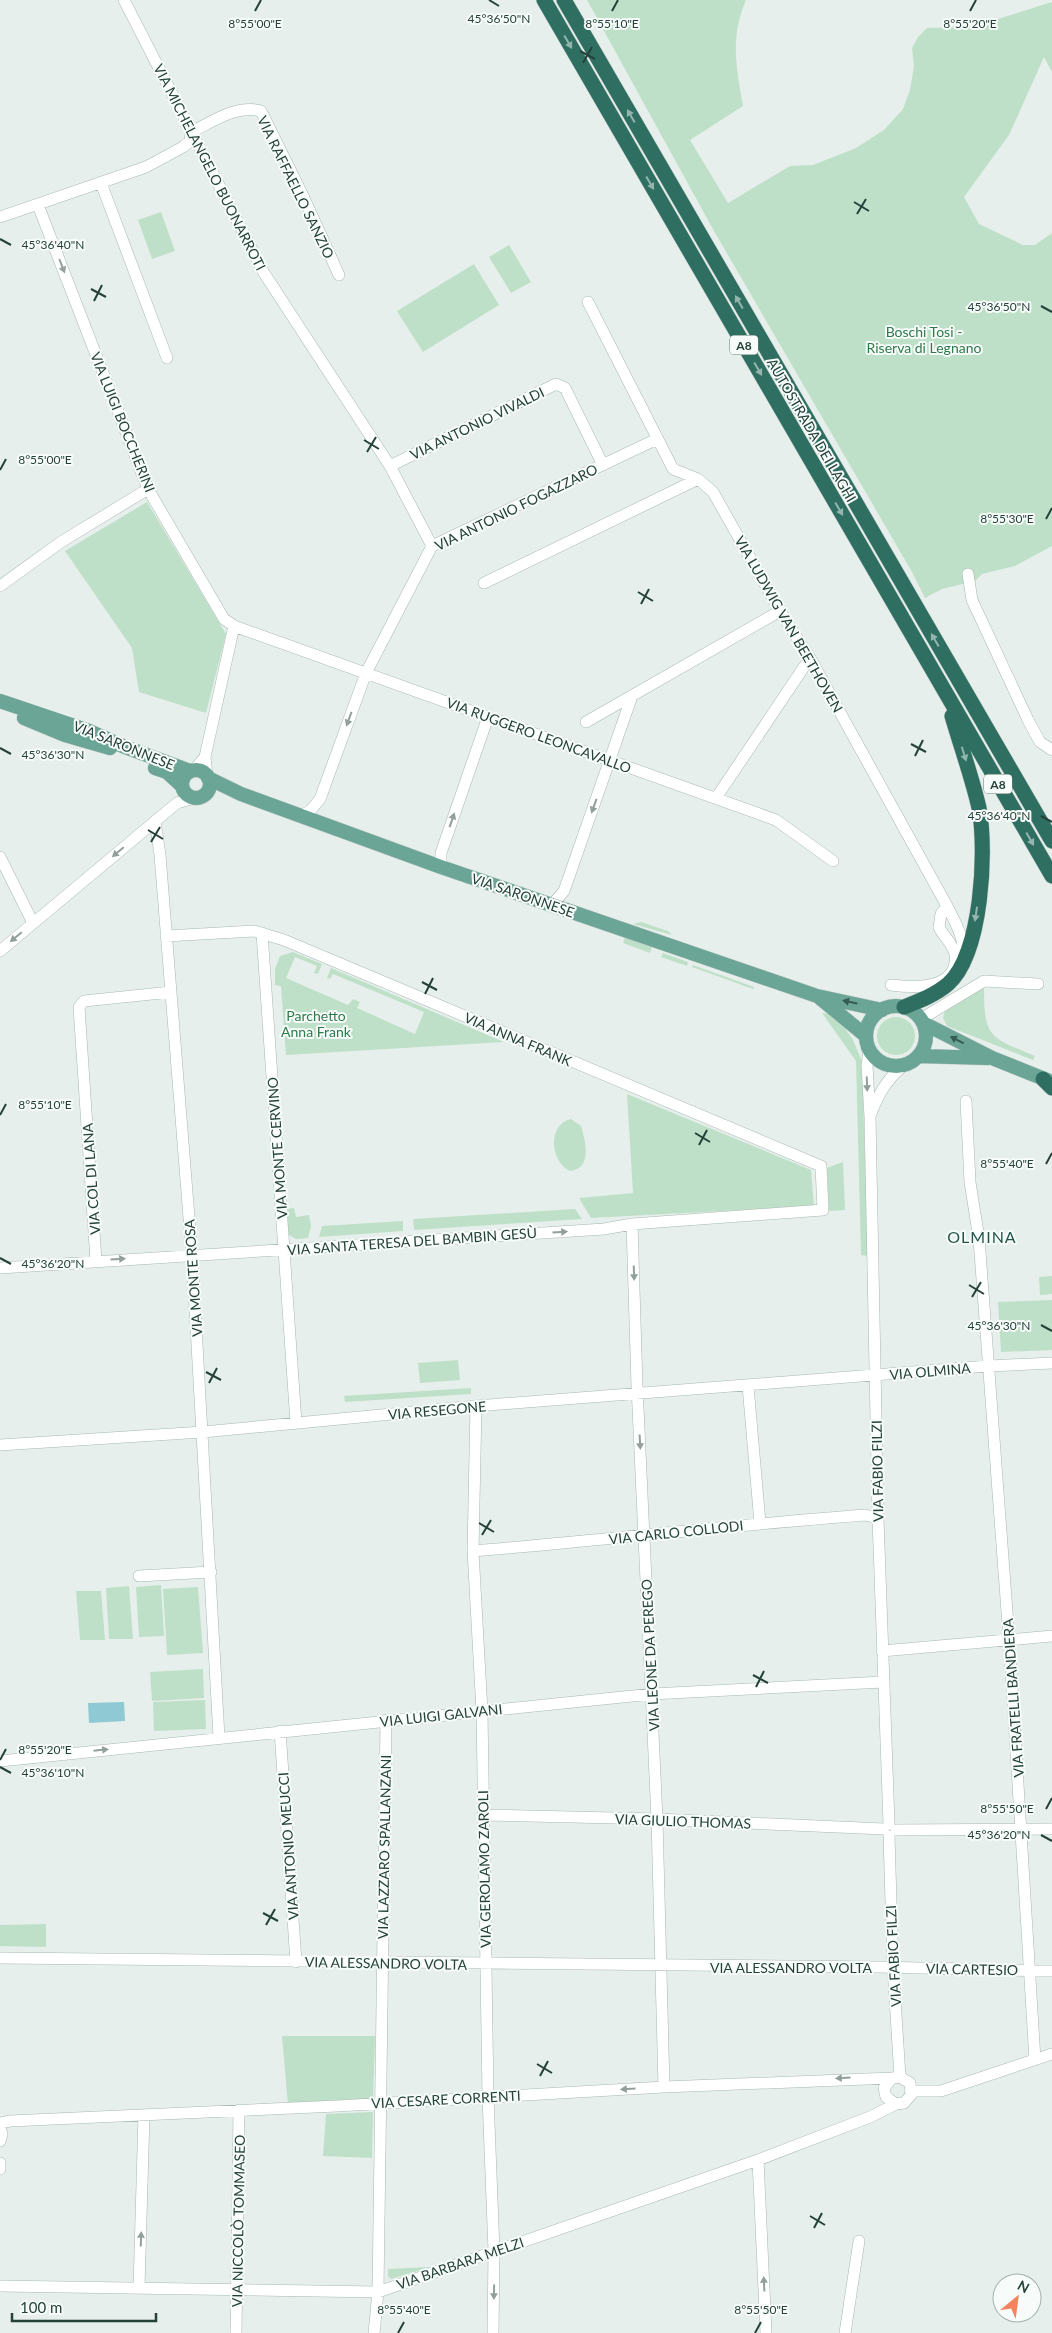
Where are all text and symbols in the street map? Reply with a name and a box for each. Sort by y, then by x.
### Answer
text: 45°36'50"N [468,11,530,26]
text: 8°55'00"E [228,16,282,31]
text: 8°55'10"E [585,16,639,31]
text: 8°55'20"E [943,16,997,31]
one-way arrow [564,36,573,49]
street label: VIA MICHELANGELO BUONARROTI [150,61,270,273]
one-way arrow [627,110,636,123]
street label: VIA RAFFAELLO SANZIO [254,113,338,261]
one-way arrow [646,175,654,190]
text: 45°36'40"N [22,237,84,252]
one-way arrow [59,259,66,274]
one-way arrow [735,296,744,309]
text: 45°36'50"N [968,299,1030,314]
park label: Boschi Tosi - Riserva di Legnano [867,323,981,356]
road number: A8 [730,336,758,354]
street label: VIA LUIGI BOCCHERINI [87,349,159,495]
street label: AUTOSTRADA DEI LAGHI [764,355,860,505]
one-way arrow [753,362,762,375]
street label: VIA ANTONIO VIVALDI [407,383,547,463]
text: 8°55'00"E [18,452,72,467]
street label: VIA ANTONIO FOGAZZARO [432,460,600,554]
one-way arrow [835,502,843,517]
text: 8°55'30"E [980,511,1034,526]
street label: VIA LUDWIG VAN BEETHOVEN [731,533,847,715]
one-way arrow [931,633,940,646]
street label: VIA RUGGERO LEONCAVALLO [444,694,634,776]
one-way arrow [345,712,353,727]
street label: VIA SARONNESE [71,717,177,773]
text: 45°36'30"N [22,747,84,762]
one-way arrow [960,747,968,762]
road number: A8 [984,774,1012,794]
one-way arrow [590,799,597,814]
text: 45°36'40"N [968,808,1030,823]
one-way arrow [448,812,456,827]
one-way arrow [1026,832,1035,845]
one-way arrow [112,846,124,858]
street label: VIA SARONNESE [469,869,577,921]
one-way arrow [972,906,980,922]
one-way arrow [10,931,23,942]
one-way arrow [841,998,857,1006]
park label: Parchetto Anna Frank [281,1007,352,1040]
street label: VIA ANNA FRANK [462,1009,575,1070]
one-way arrow [950,1036,965,1044]
one-way arrow [863,1076,871,1092]
street label: VIA MONTE CERVINO [264,1077,290,1219]
text: 8°55'10"E [18,1097,72,1112]
street label: VIA COL DI LANA [79,1122,103,1235]
text: 8°55'40"E [980,1156,1034,1171]
street label: VIA MONTE ROSA [180,1218,206,1337]
street label: VIA SANTA TERESA DEL BAMBIN GESÙ [287,1224,537,1258]
one-way arrow [552,1227,568,1235]
district label: OLMINA [947,1227,1017,1246]
one-way arrow [111,1255,127,1263]
text: 45°36'20"N [22,1256,84,1271]
one-way arrow [630,1265,638,1281]
text: 45°36'30"N [968,1318,1030,1333]
street label: VIA OLMINA [889,1359,972,1383]
street label: VIA RESEGONE [387,1397,487,1423]
street label: VIA FABIO FILZI [868,1420,886,1522]
one-way arrow [637,1435,645,1451]
street label: VIA CARLO COLLODI [608,1516,744,1548]
street label: VIA LEONE DA PEREGO [638,1579,662,1731]
street label: VIA FRATELLI BANDIERA [999,1617,1027,1778]
street label: VIA LUIGI GALVANI [379,1700,503,1730]
text: 8°55'20"E [18,1742,72,1757]
one-way arrow [93,1746,109,1754]
street label: VIA LAZZARO SPALLANZANI [374,1755,394,1939]
text: 45°36'10"N [22,1765,84,1780]
street label: VIA ANTONIO MEUCCI [274,1772,302,1920]
street label: VIA GEROLAMO ZAROLI [474,1790,494,1948]
text: 8°55'50"E [980,1801,1034,1816]
street label: VIA GIULIO THOMAS [615,1810,751,1832]
text: 45°36'20"N [968,1827,1030,1842]
street label: VIA FABIO FILZI [882,1905,904,2007]
street label: VIA ALESSANDRO VOLTA [305,1953,468,1973]
street label: VIA ALESSANDRO VOLTA [710,1959,873,1976]
street label: VIA CARTESIO [926,1960,1018,1978]
one-way arrow [835,2075,851,2083]
one-way arrow [620,2085,636,2093]
street label: VIA CESARE CORRENTI [371,2087,521,2111]
street label: VIA NICCOLÒ TOMMASEO [228,2135,248,2307]
one-way arrow [137,2231,145,2247]
street label: VIA BARBARA MELZI [394,2233,526,2293]
north arrow [992,2273,1042,2323]
one-way arrow [759,2276,767,2292]
text: N [1015,2276,1032,2296]
one-way arrow [490,2284,498,2300]
scale bar [12,2290,156,2322]
text: 100 m [20,2298,62,2316]
text: 8°55'40"E [377,2302,431,2317]
text: 8°55'50"E [734,2302,788,2317]

